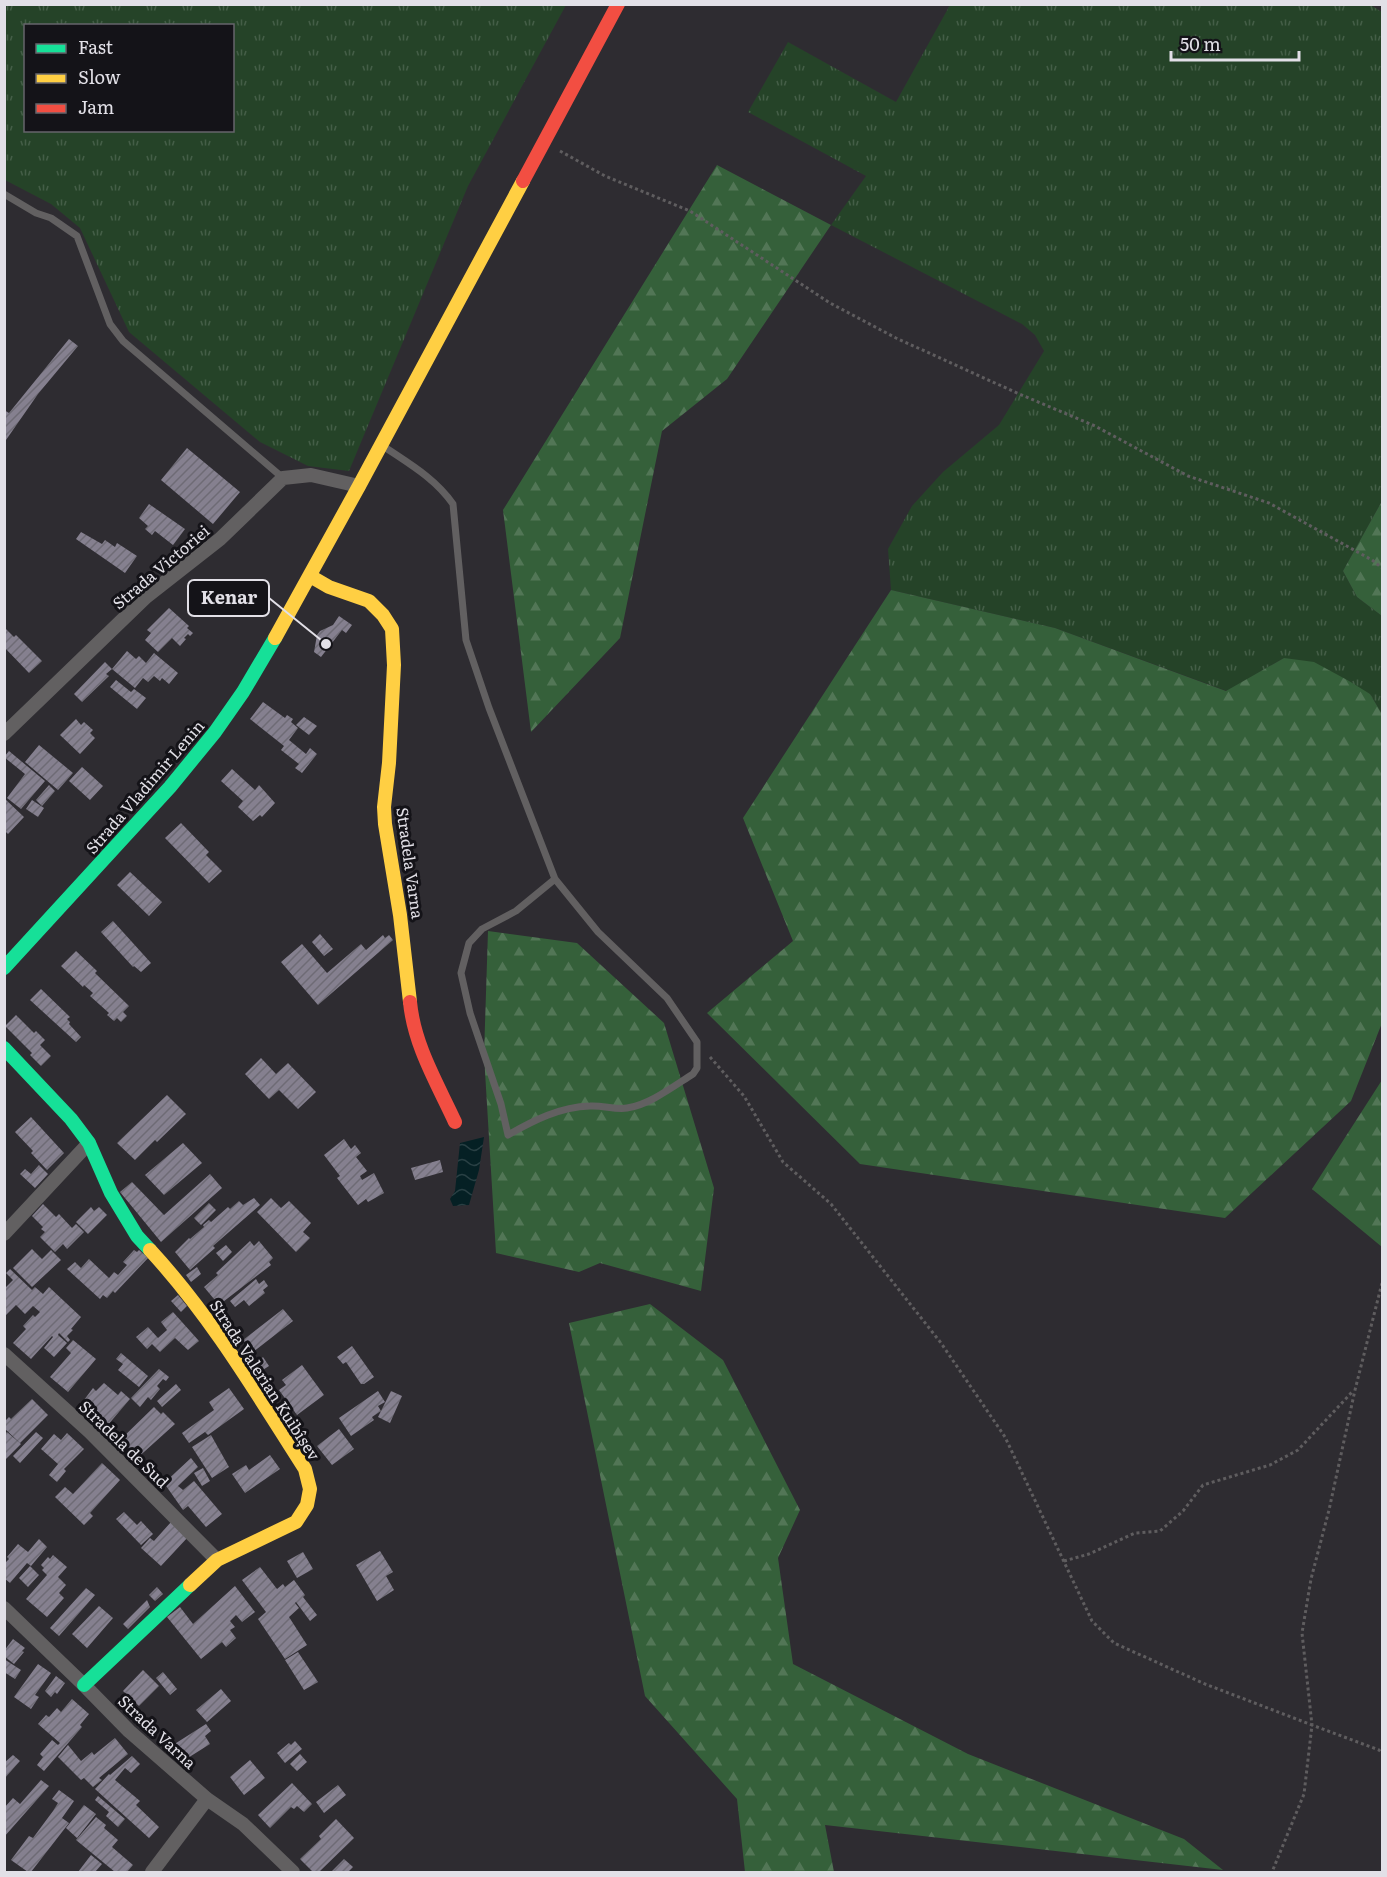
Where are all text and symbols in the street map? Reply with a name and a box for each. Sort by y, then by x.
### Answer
legend [24,24,234,132]
scale bar [1171,24,1298,62]
text: 50 m [1180,30,1221,57]
text: Fast [78,33,114,60]
text: Slow [78,63,121,90]
text: Jam [78,93,114,120]
street label: Strada Victoriei [107,518,214,614]
callout: Kenar [188,580,269,616]
text: Kenar [201,583,257,610]
street label: Strada Vladimir Lenin [79,714,210,859]
street label: Stradela Varna [391,806,431,921]
street label: Strada Valerian Kuibîșev [205,1294,327,1465]
street label: Stradela de Sud [74,1394,175,1493]
street label: Strada Varna [113,1689,202,1774]

